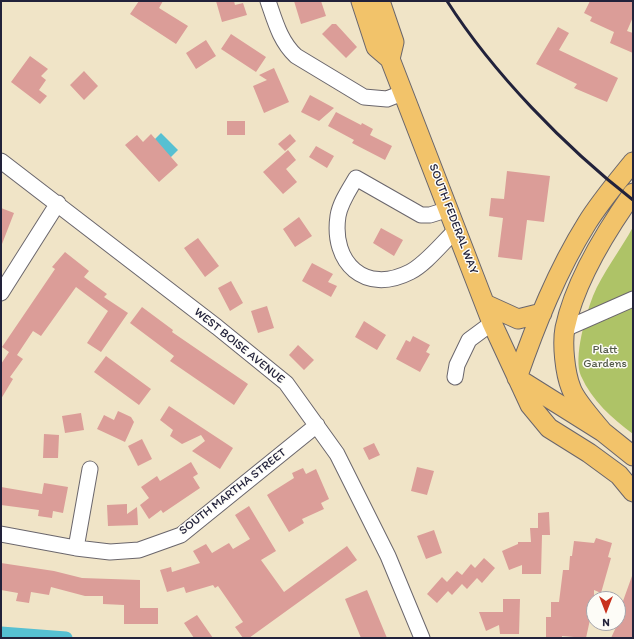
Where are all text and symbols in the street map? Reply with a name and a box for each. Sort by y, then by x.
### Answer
street label: SOUTH FEDERAL WAY [425,162,481,276]
street label: WEST BOISE AVENUE [191,305,287,387]
park label: Platt Gardens [583,343,627,371]
street label: SOUTH MARTHA STREET [177,446,289,538]
north arrow [586,591,626,631]
text: N [602,616,610,629]

